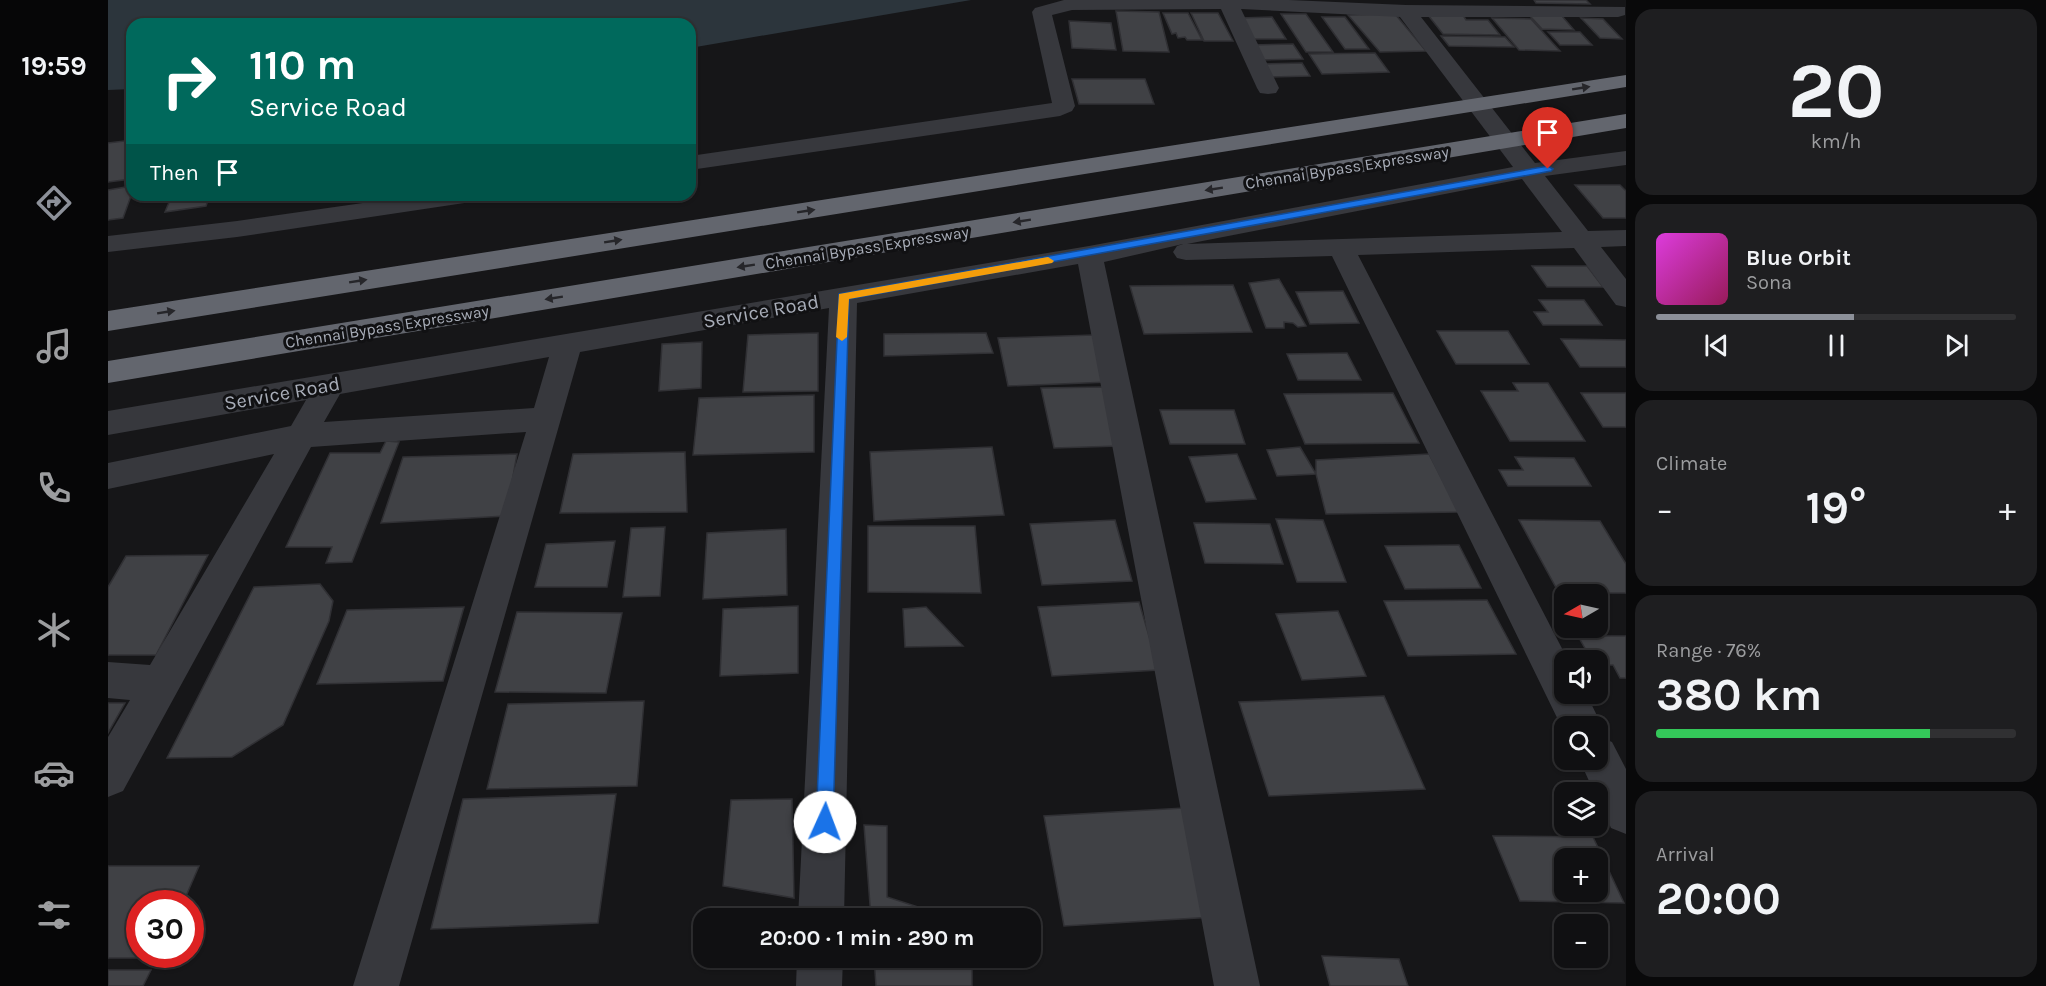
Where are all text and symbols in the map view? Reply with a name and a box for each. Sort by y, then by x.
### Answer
text: 110 m [249,40,356,90]
icon: right [150,42,228,120]
text: 20 [1788,45,1884,137]
text: 19:59 [21,50,87,82]
one-way arrow [1571,84,1590,93]
text: Service Road [249,91,407,123]
pin [1522,107,1573,169]
icon: arrive [1531,116,1564,149]
text: km/h [1811,130,1861,153]
street label: Chennai Bypass Expressway [1244,142,1451,193]
icon: arrive [211,156,244,189]
text: Then [150,160,199,186]
icon: directions [33,182,75,224]
one-way arrow [1204,185,1223,194]
one-way arrow [796,206,815,215]
one-way arrow [1012,217,1031,226]
street label: Chennai Bypass Expressway [764,222,971,273]
one-way arrow [604,236,623,245]
text: Blue Orbit [1746,245,1851,271]
one-way arrow [737,262,756,271]
text: Sona [1746,271,1792,294]
one-way arrow [349,277,368,286]
street label: Service Road [701,290,821,333]
one-way arrow [544,294,563,303]
street label: Chennai Bypass Expressway [284,301,491,352]
one-way arrow [156,307,175,316]
icon: music [33,325,75,367]
icon: previous [1700,329,1733,362]
icon: pause [1820,329,1853,362]
icon: next [1940,329,1973,362]
street label: Service Road [222,372,342,415]
text: Climate [1656,452,1727,475]
icon: phone [33,467,75,509]
text: 19° [1806,482,1866,534]
text: − [1656,490,1673,528]
text: + [1999,490,2016,528]
north arrow [1554,584,1608,638]
map controls [1554,584,1608,968]
icon: climate [33,609,75,651]
text: Range · 76% [1656,639,1761,662]
button: sound [1554,650,1608,704]
text: 380 km [1656,669,1822,721]
button: search [1554,716,1608,770]
icon: car [33,752,75,794]
button: layers [1554,782,1608,836]
position arrow [793,790,857,854]
text: Arrival [1656,843,1715,866]
button: + [1554,848,1608,902]
text: 20:00 [1656,873,1781,925]
speed limit sign: 30 [126,890,204,968]
icon: filters [33,894,75,936]
button: − [1554,914,1608,968]
text: 20:00 · 1 min · 290 m [759,925,975,951]

